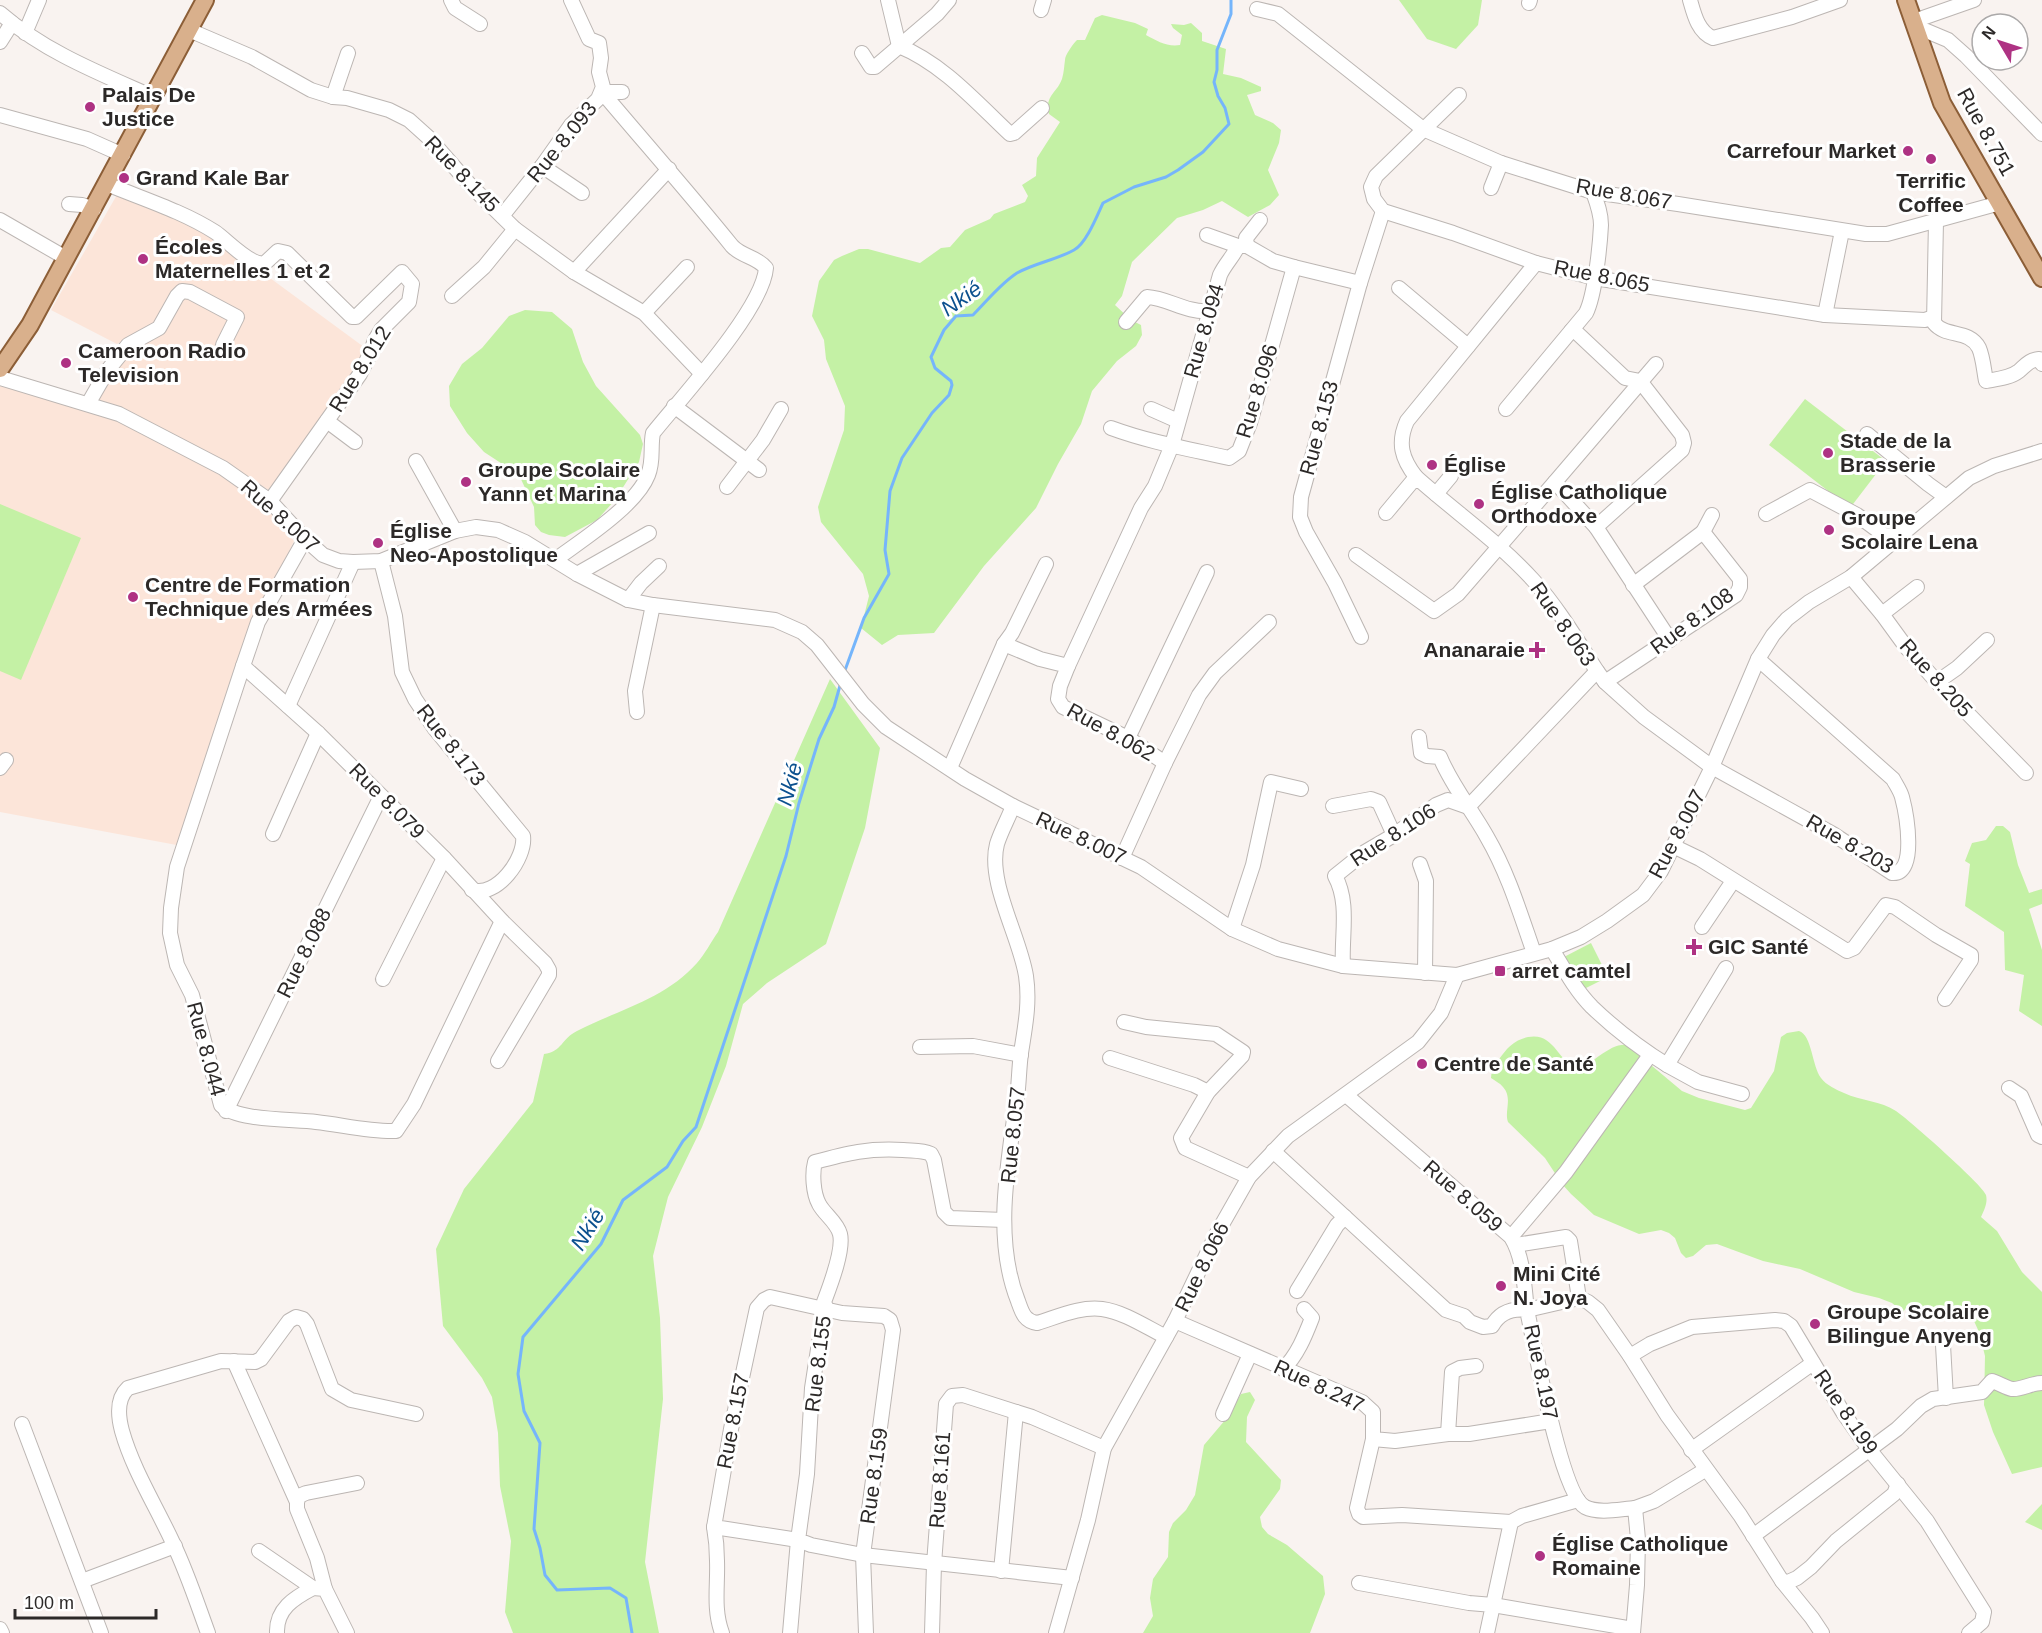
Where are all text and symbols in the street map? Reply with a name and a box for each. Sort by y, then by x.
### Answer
north arrow [1970,12,2030,72]
text: N [1978,23,1999,43]
place label: Palais De Justice [102,83,195,130]
street label: Rue 8.751 [1953,84,2020,180]
street label: Rue 8.093 [522,97,601,187]
marker: Palais De Justice [83,100,97,114]
street label: Rue 8.145 [420,131,504,217]
place label: Carrefour Market [1727,139,1896,162]
marker: Carrefour Market [1901,144,1915,158]
marker: Terrific Coffee [1924,152,1938,166]
place label: Grand Kale Bar [136,166,289,189]
place label: Terrific Coffee [1896,169,1966,216]
marker: Grand Kale Bar [117,171,131,185]
street label: Rue 8.067 [1574,174,1674,213]
place label: Écoles Maternelles 1 et 2 [155,235,330,282]
marker: Écoles Maternelles 1 et 2 [136,252,150,266]
street label: Rue 8.065 [1552,255,1652,296]
water label: Nkié [936,276,986,321]
street label: Rue 8.094 [1179,281,1228,381]
street label: Rue 8.012 [324,322,395,416]
place label: Cameroon Radio Television [78,339,246,386]
street label: Rue 8.096 [1231,341,1282,441]
marker: Cameroon Radio Television [59,356,73,370]
street label: Rue 8.153 [1295,378,1342,478]
place label: Stade de la Brasserie [1840,429,1951,476]
marker: Stade de la Brasserie [1821,446,1835,460]
place label: Église [1444,453,1506,476]
place label: Groupe Scolaire Yann et Marina [478,458,640,505]
marker: Église [1425,458,1439,472]
street label: Rue 8.007 [237,475,324,557]
marker: Groupe Scolaire Yann et Marina [459,475,473,489]
place label: Église Catholique Orthodoxe [1491,480,1667,527]
marker: Église Catholique Orthodoxe [1472,497,1486,511]
place label: Groupe Scolaire Lena [1841,506,1978,553]
place label: Église Neo-Apostolique [390,519,558,566]
marker: Groupe Scolaire Lena [1822,523,1836,537]
marker: Église Neo-Apostolique [371,536,385,550]
place label: Centre de Formation Technique des Armées [145,573,373,620]
street label: Rue 8.063 [1526,577,1601,670]
street label: Rue 8.108 [1646,583,1738,658]
marker: Centre de Formation Technique des Armées [126,590,140,604]
street label: Rue 8.205 [1895,634,1977,721]
place label: Ananaraie [1423,638,1525,661]
marker: Ananaraie [1530,643,1544,657]
street label: Rue 8.062 [1063,698,1159,765]
street label: Rue 8.173 [412,699,490,790]
street label: Rue 8.079 [345,758,430,843]
water label: Nkié [772,760,807,809]
street label: Rue 8.007 [1644,786,1709,882]
street label: Rue 8.106 [1346,799,1440,871]
street label: Rue 8.007 [1032,807,1130,868]
street label: Rue 8.203 [1803,809,1898,878]
street label: Rue 8.088 [272,904,335,1001]
place label: GIC Santé [1708,935,1808,958]
marker: GIC Santé [1685,938,1703,956]
place label: arret camtel [1512,959,1631,982]
marker: arret camtel [1493,964,1507,978]
street label: Rue 8.044 [183,999,230,1099]
place label: Centre de Santé [1434,1052,1594,1075]
marker: Centre de Santé [1415,1057,1429,1071]
street label: Rue 8.057 [996,1086,1029,1184]
street label: Rue 8.059 [1419,1155,1507,1236]
water label: Nkié [565,1204,610,1255]
street label: Rue 8.066 [1170,1218,1233,1315]
place label: Mini Cité N. Joya [1513,1262,1601,1309]
marker: Mini Cité N. Joya [1494,1279,1508,1293]
place label: Groupe Scolaire Bilingue Anyeng [1827,1300,1992,1347]
street label: Rue 8.155 [800,1314,835,1413]
marker: Groupe Scolaire Bilingue Anyeng [1808,1317,1822,1331]
street label: Rue 8.197 [1520,1322,1563,1422]
street label: Rue 8.247 [1270,1355,1368,1416]
street label: Rue 8.199 [1810,1365,1883,1458]
street label: Rue 8.157 [712,1371,753,1471]
street label: Rue 8.159 [855,1426,892,1526]
street label: Rue 8.161 [925,1431,954,1529]
place label: Église Catholique Romaine [1552,1532,1728,1579]
marker: Église Catholique Romaine [1533,1549,1547,1563]
scale bar [15,1582,156,1620]
text: 100 m [24,1593,74,1613]

